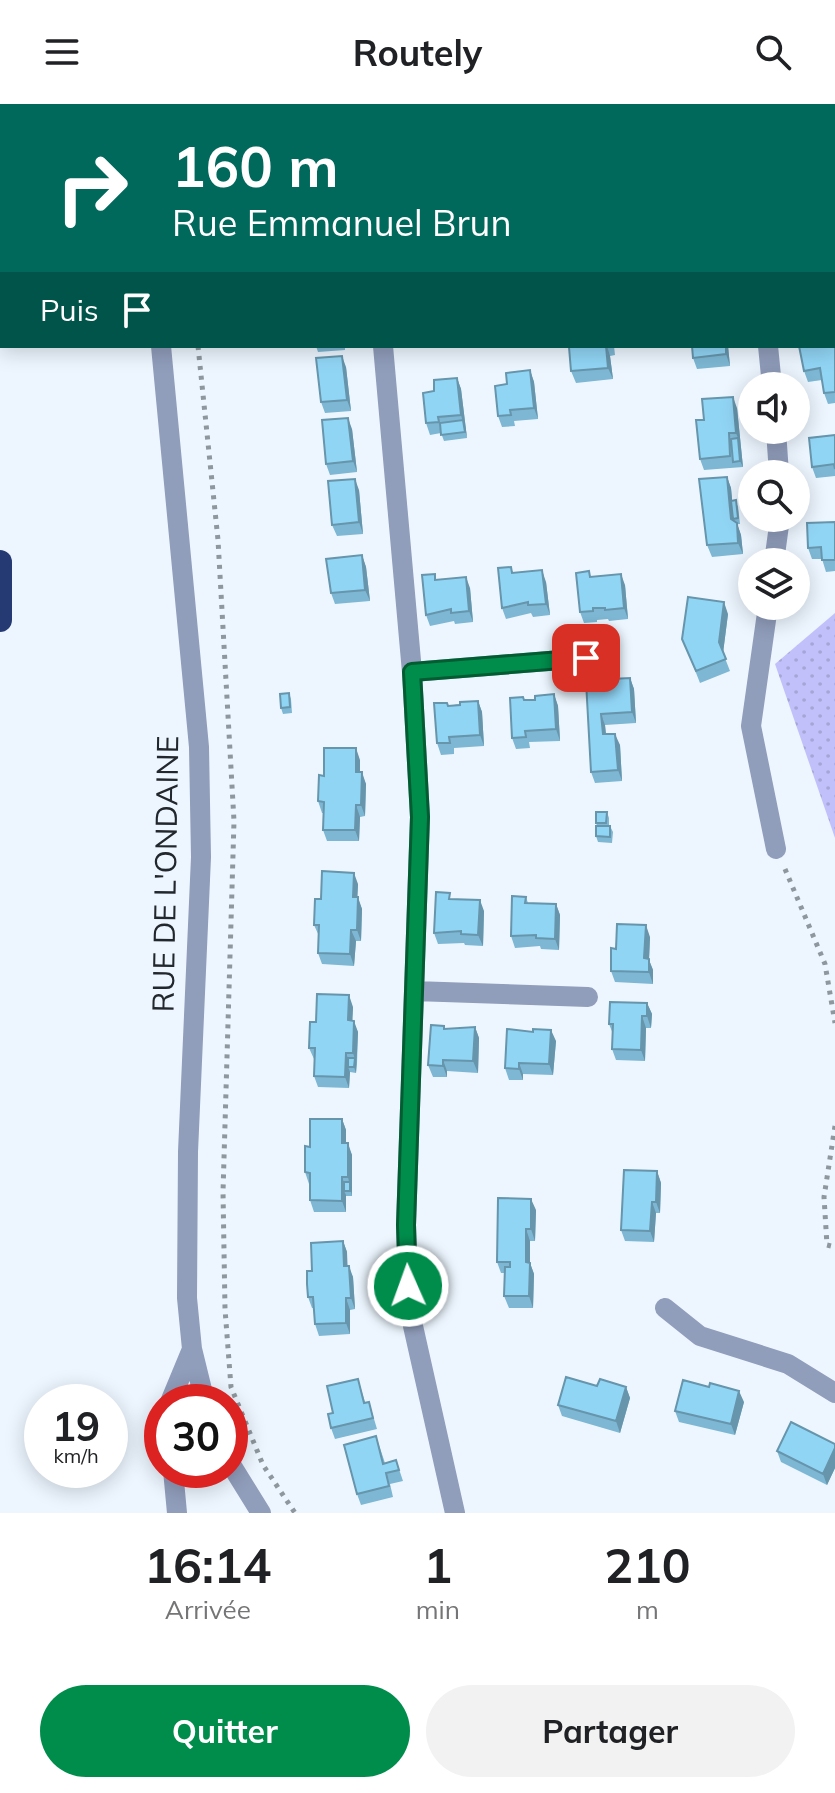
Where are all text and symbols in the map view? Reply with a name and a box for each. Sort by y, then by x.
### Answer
icon: menu [40,30,84,74]
text: Routely [353,30,482,75]
icon: search [751,30,795,74]
text: 160 m [172,131,339,201]
icon: right [40,136,144,240]
text: Rue Emmanuel Brun [172,200,511,245]
icon: arrive [115,288,159,332]
text: Puis [40,291,99,329]
map controls [738,372,810,620]
button: sound [738,372,810,444]
button: search [738,460,810,532]
button: layers [738,548,810,620]
pin [552,624,620,692]
icon: arrive [564,636,608,680]
street label: RUE DE L'ONDAINE [144,735,186,1013]
position arrow [366,1244,450,1328]
speed limit sign: 30 [144,1384,248,1488]
text: 19 [52,1401,100,1451]
text: km/h [53,1443,99,1468]
text: 16:14 [144,1535,271,1595]
text: 1 [423,1535,452,1595]
text: 210 [604,1535,691,1595]
text: Arrivée [165,1593,251,1626]
text: min [416,1593,460,1626]
text: m [636,1593,659,1626]
button: Quitter [40,1685,410,1777]
button: Partager [426,1685,795,1777]

